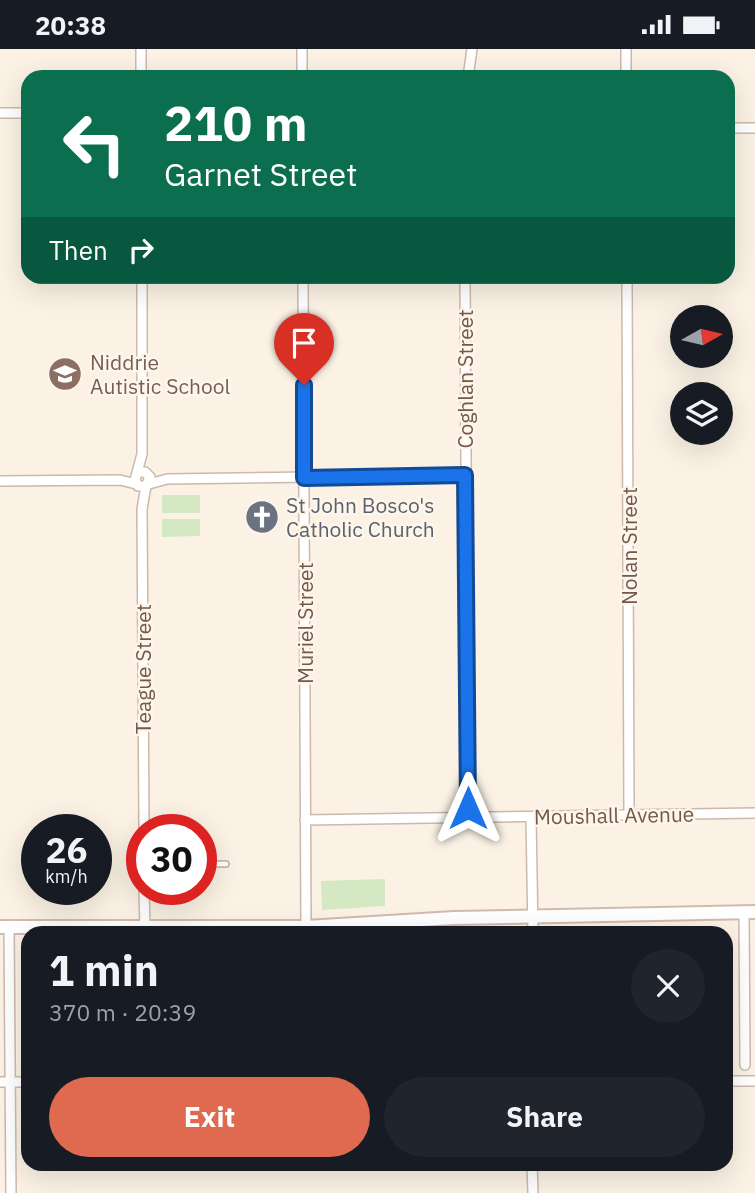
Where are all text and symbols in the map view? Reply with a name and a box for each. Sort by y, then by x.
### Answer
text: 20:38 [35,8,106,42]
text: 210 m [164,91,308,154]
icon: left [49,98,140,189]
text: Garnet Street [164,153,357,195]
icon: right [122,231,160,269]
text: Then [49,233,108,267]
north arrow [670,305,733,367]
map controls [670,305,733,445]
street label: Coghlan Street [451,309,479,449]
pin [274,313,334,385]
icon: arrive [285,324,323,362]
place label: Niddrie Autistic School [90,348,230,400]
school or university icon: Niddrie Autistic School [46,355,84,393]
button: layers [670,382,733,445]
street label: Nolan Street [615,487,643,605]
place label: St John Bosco's Catholic Church [286,491,435,543]
church icon: St John Bosco's Catholic Church [243,498,281,536]
street label: Muriel Street [291,562,319,684]
street label: Teague Street [129,604,157,734]
position arrow [431,771,505,845]
street label: Moushall Avenue [534,800,694,830]
speed limit sign: 30 [126,814,217,905]
text: 26 [45,827,88,873]
text: km/h [45,865,88,888]
text: 1 min [49,943,159,998]
button: close [631,949,705,1023]
text: 370 m · 20:39 [49,997,196,1027]
button: Exit [49,1077,370,1157]
button: Share [384,1077,705,1157]

